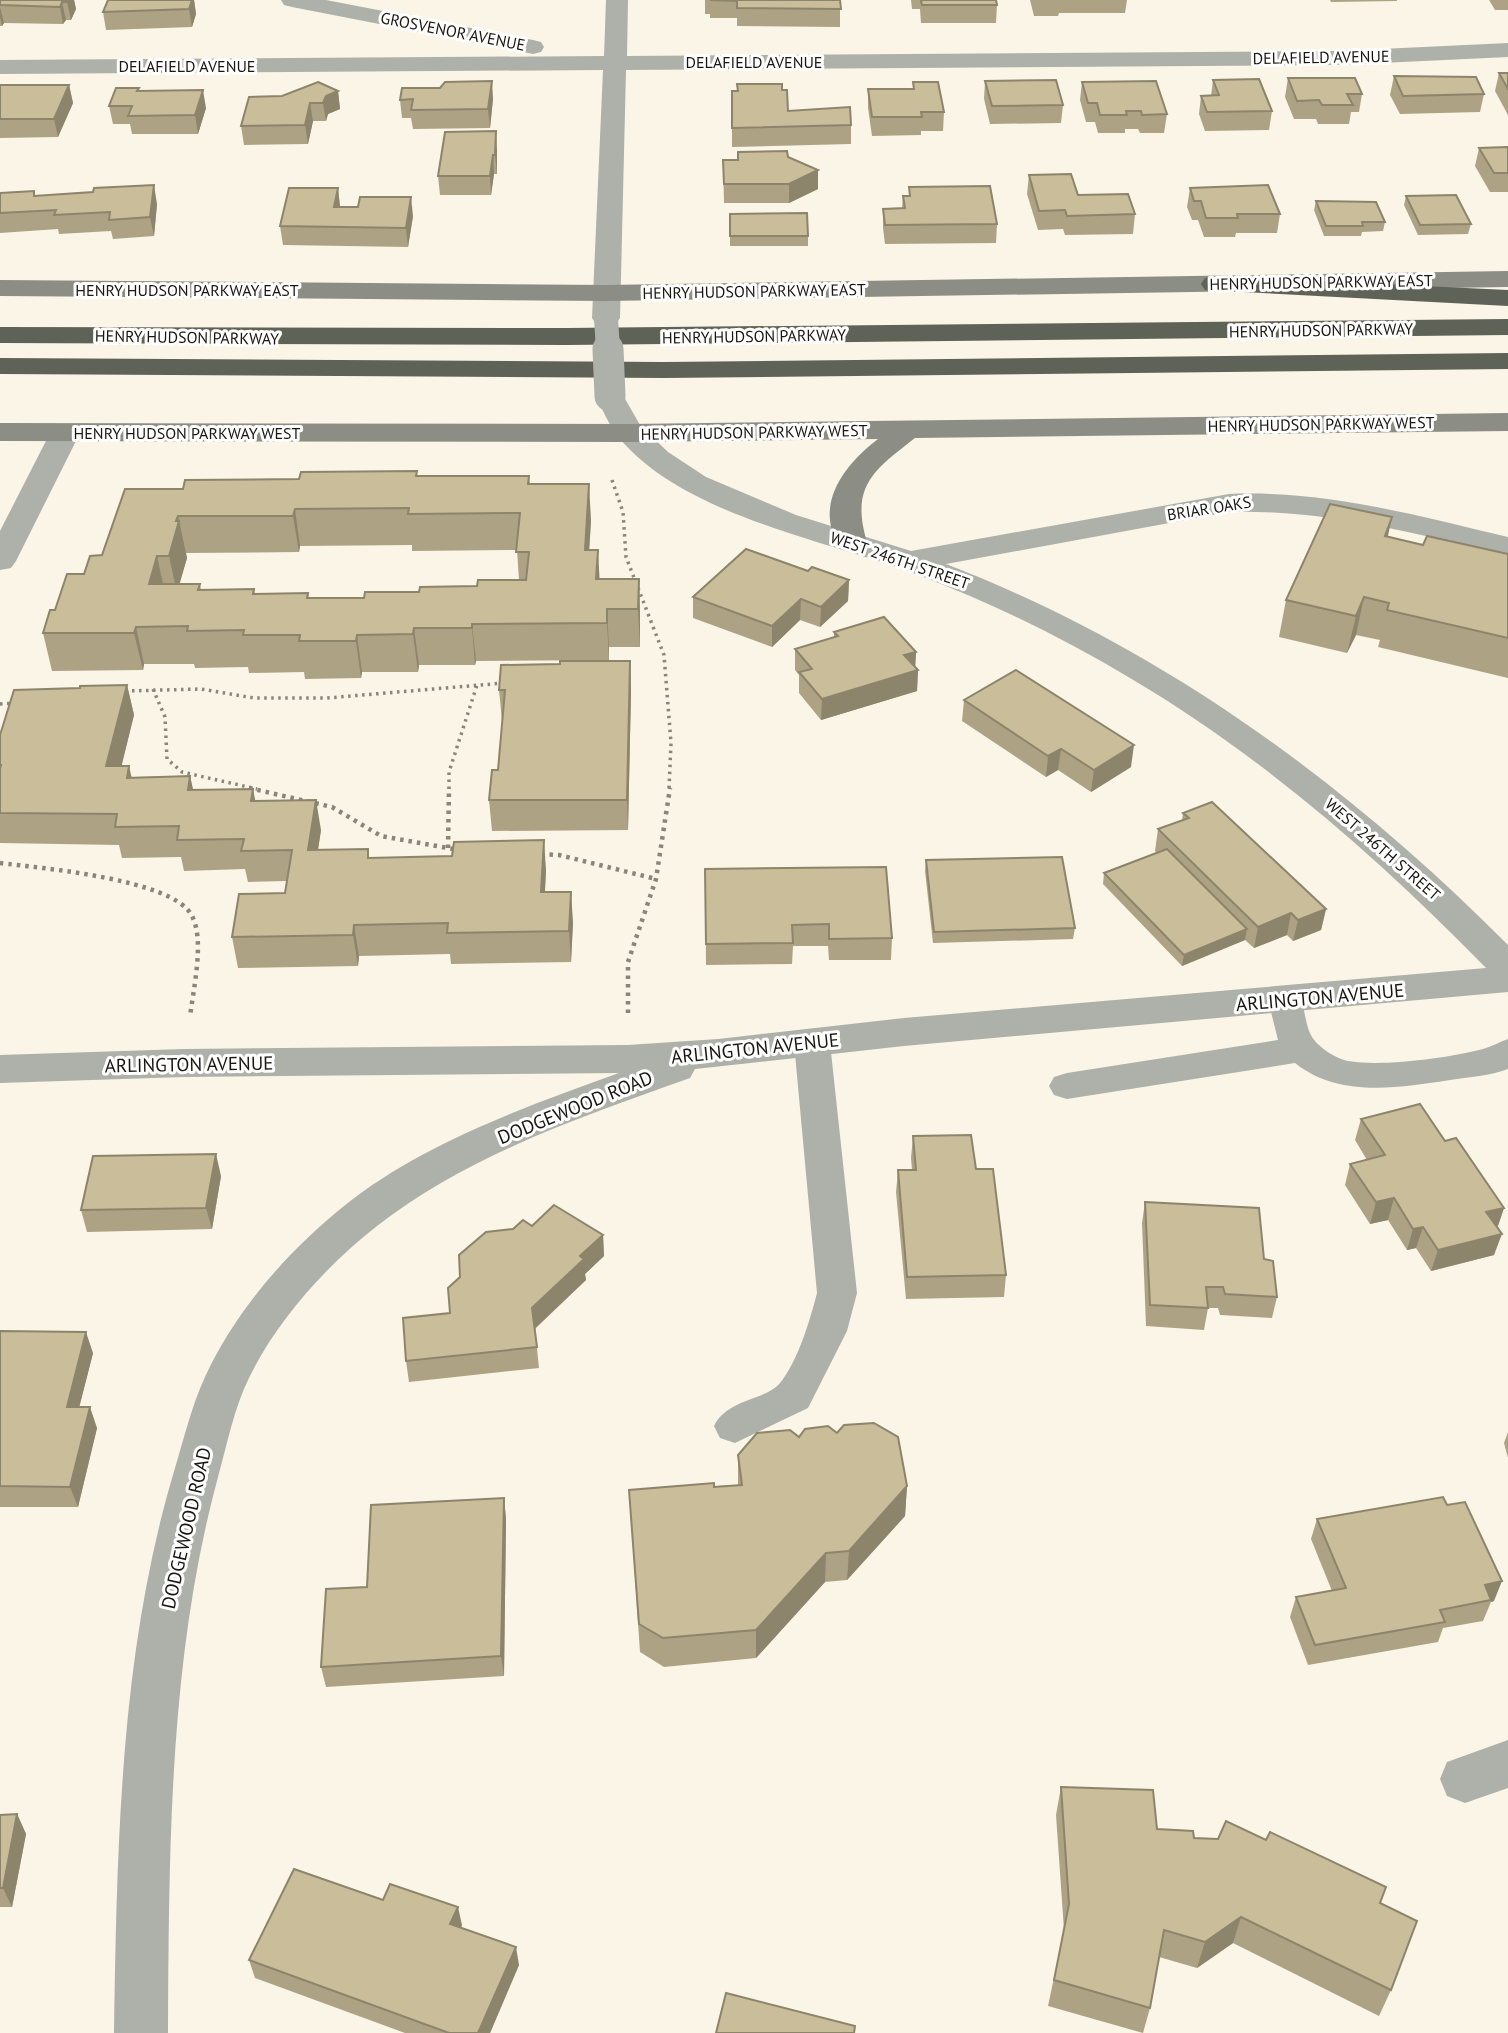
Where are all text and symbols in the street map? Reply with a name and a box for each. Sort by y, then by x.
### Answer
street label: GROSVENOR AVENUE [379,7,527,55]
street label: DELAFIELD AVENUE [1252,46,1390,68]
street label: DELAFIELD AVENUE [686,52,822,72]
street label: DELAFIELD AVENUE [119,56,255,76]
street label: HENRY HUDSON PARKWAY EAST [1209,270,1433,294]
street label: HENRY HUDSON PARKWAY EAST [642,279,866,303]
street label: HENRY HUDSON PARKWAY EAST [75,280,299,300]
street label: HENRY HUDSON PARKWAY [1229,318,1413,342]
street label: HENRY HUDSON PARKWAY [662,324,846,348]
street label: HENRY HUDSON PARKWAY [95,325,279,349]
street label: HENRY HUDSON PARKWAY WEST [1207,412,1435,436]
street label: HENRY HUDSON PARKWAY WEST [640,420,868,444]
street label: HENRY HUDSON PARKWAY WEST [74,423,301,443]
street label: BRIAR OAKS [1166,491,1252,525]
street label: WEST 246TH STREET [828,527,972,593]
street label: WEST 246TH STREET [1321,794,1445,904]
street label: ARLINGTON AVENUE [1235,978,1405,1016]
street label: ARLINGTON AVENUE [670,1027,840,1069]
street label: ARLINGTON AVENUE [104,1051,274,1077]
street label: DODGEWOOD ROAD [494,1065,656,1149]
street label: DODGEWOOD ROAD [156,1445,216,1611]

